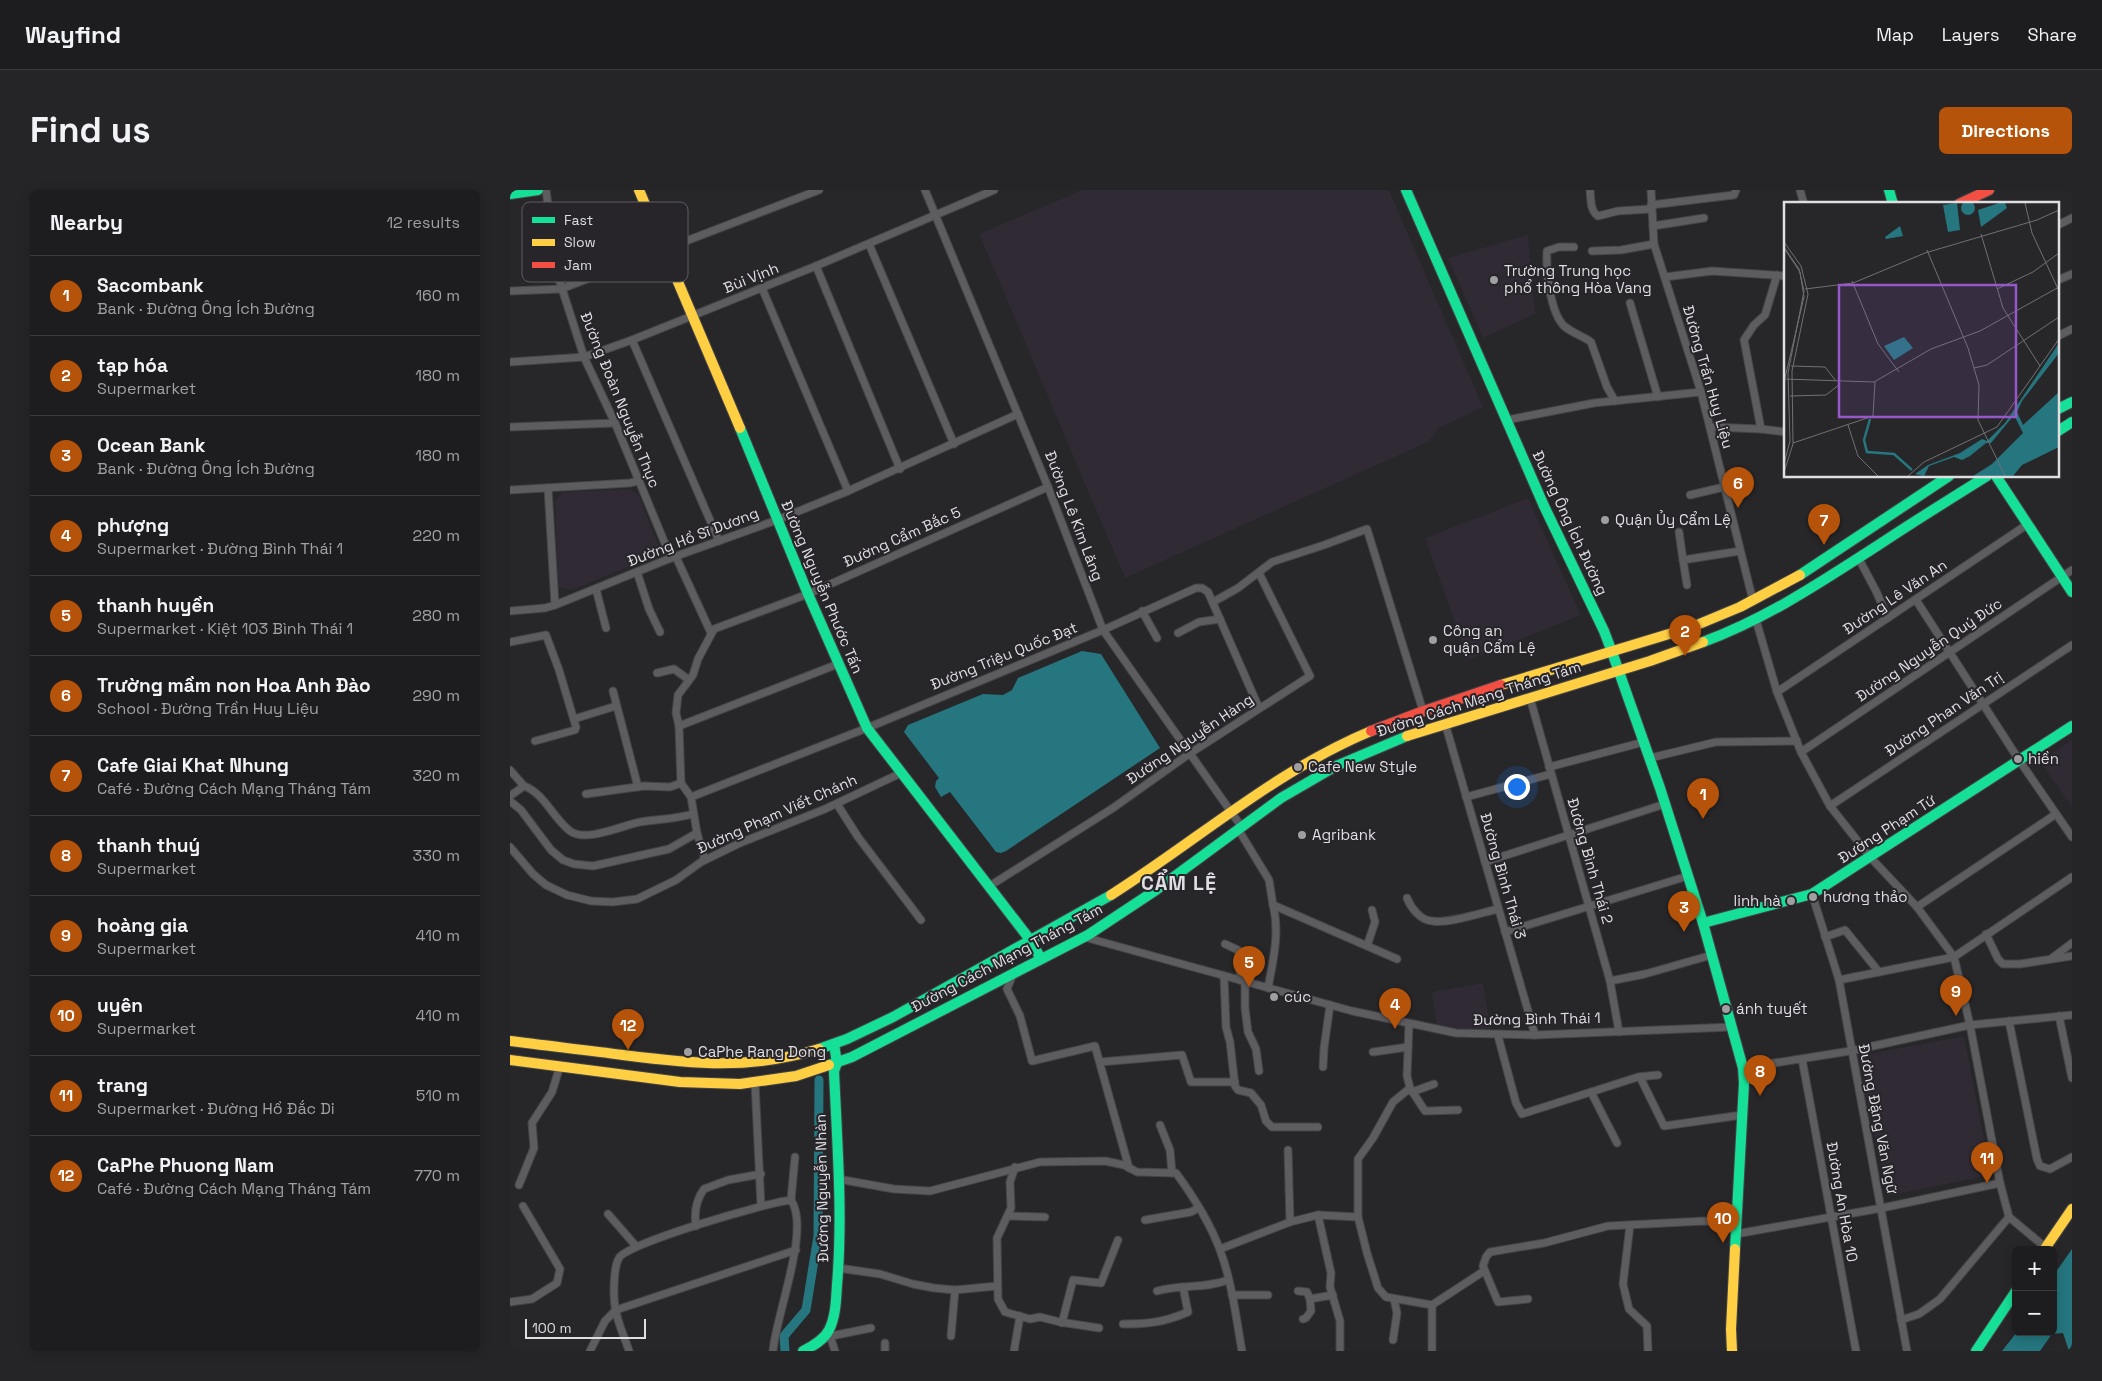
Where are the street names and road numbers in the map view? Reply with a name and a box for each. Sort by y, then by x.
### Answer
street label: Bùi Vịnh [720,258,781,297]
street label: Đường Trần Huy Liệu [1679,303,1738,451]
street label: Đường Đoàn Nguyễn Thục [576,309,665,491]
street label: Đường Ông Ích Đường [1529,447,1612,598]
street label: Đường Lê Kim Lăng [1041,448,1108,584]
street label: Đường Nguyễn Phước Tấn [777,497,868,676]
street label: Đường Cẩm Bắc 5 [840,502,964,571]
street label: Đường Hồ Sĩ Dương [625,503,761,570]
street label: Đường Lê Văn An [1839,555,1950,638]
street label: Đường Nguyễn Quý Đức [1852,594,2005,706]
street label: Đường Triệu Quốc Đạt [928,617,1080,694]
street label: Đường Cách Mạng Tháng Tám [1374,656,1583,741]
street label: Đường Phan Văn Trị [1881,667,2006,760]
street label: Đường Nguyễn Hàng [1123,689,1257,788]
street label: Đường Phạm Viết Chánh [694,770,860,857]
street label: Đường Phạm Tứ [1834,790,1939,867]
street label: Đường Bình Thái 2 [1563,796,1618,926]
street label: Đường Bình Thái 3 [1476,811,1531,941]
street label: Đường Cách Mạng Tháng Tám [908,899,1106,1016]
street label: Đường Bình Thái 1 [1473,1008,1601,1029]
street label: Đường Đặng Văn Ngữ [1855,1042,1902,1196]
street label: Đường Nguyễn Nhàn [811,1114,832,1262]
street label: Đường An Hòa 10 [1823,1140,1862,1263]

